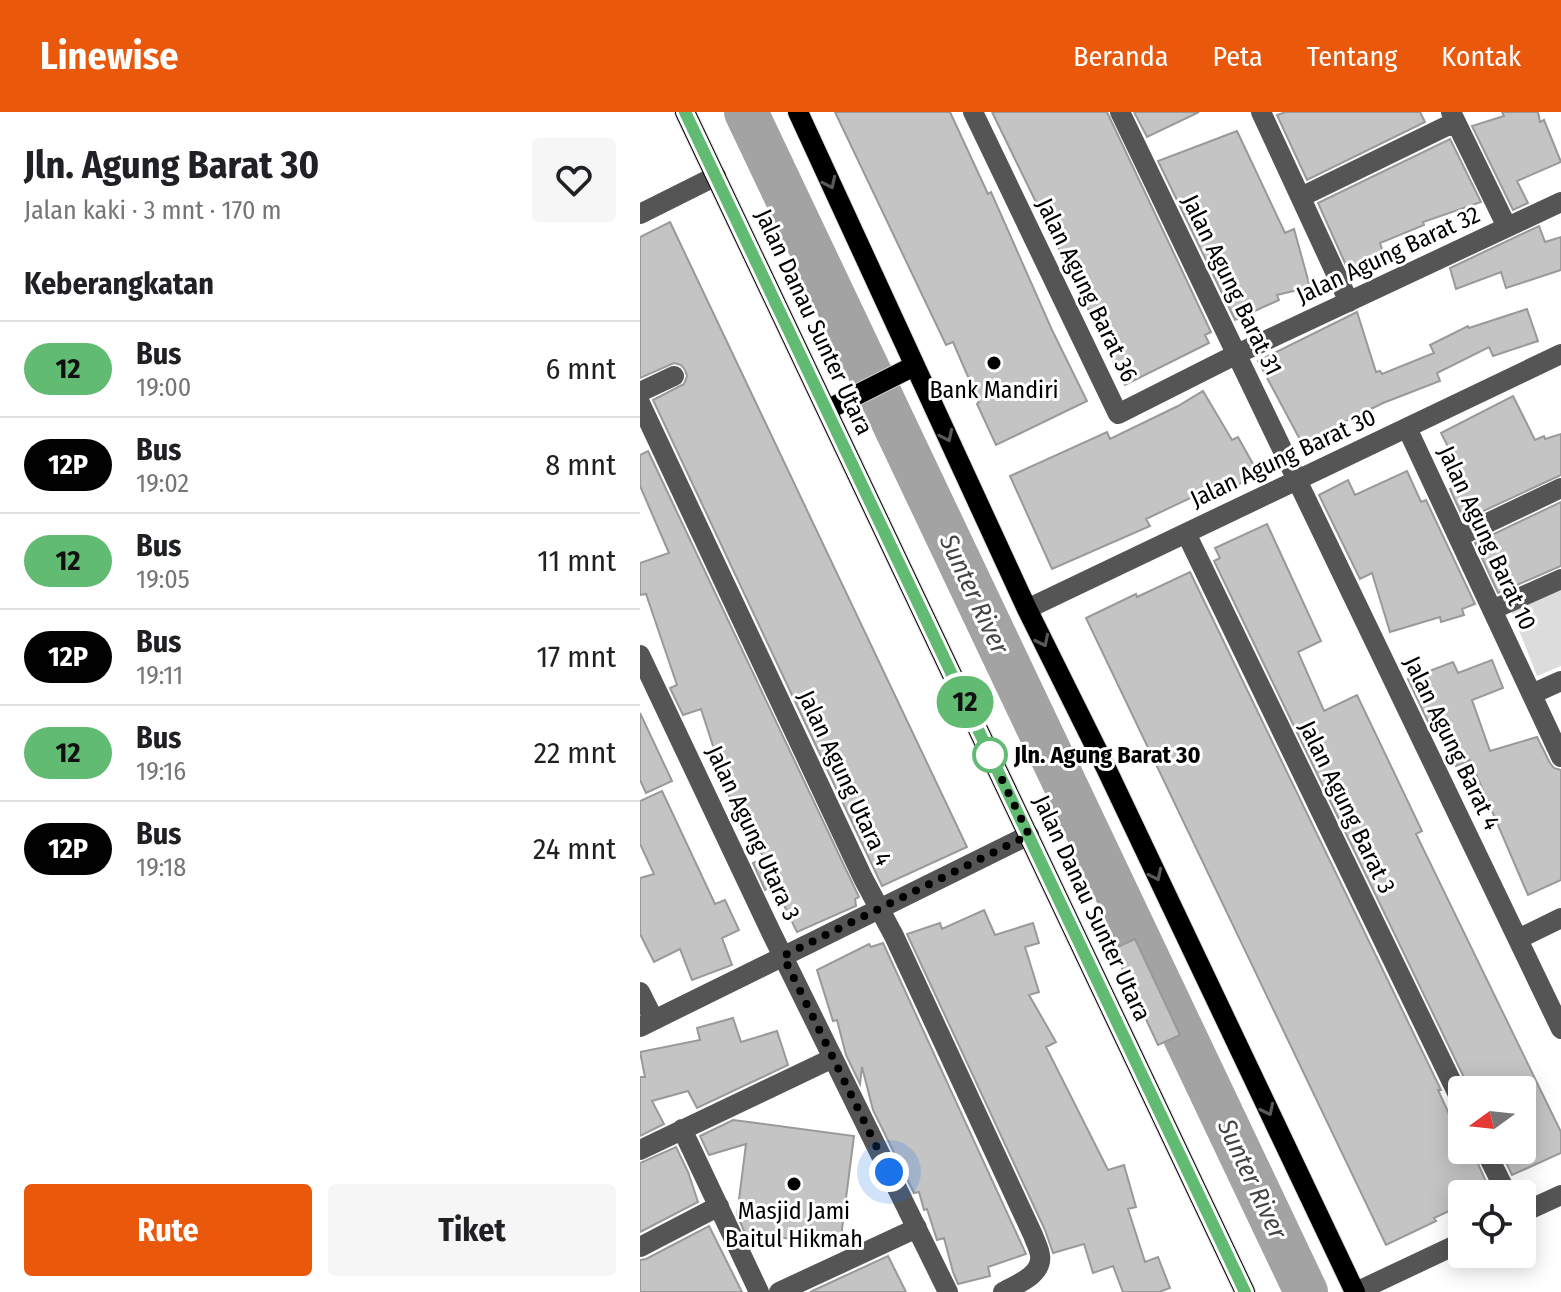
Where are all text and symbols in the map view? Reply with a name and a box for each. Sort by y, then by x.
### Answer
text: Linewise [40,33,179,79]
text: Beranda [1073,40,1168,73]
text: Peta [1212,40,1263,73]
text: Tentang [1307,40,1397,73]
text: Kontak [1441,40,1521,73]
button: heart [532,138,616,222]
text: Jln. Agung Barat 30 [24,142,319,188]
one-way arrow [821,175,837,189]
street label: Jalan Agung Barat 31 [1176,190,1288,380]
street label: Jalan Agung Barat 36 [1030,194,1144,386]
text: Jalan kaki · 3 mnt · 170 m [24,195,282,226]
street label: Jalan Agung Barat 32 [1292,200,1484,310]
street label: Jalan Danau Sunter Utara [749,205,879,439]
text: Keberangkatan [24,266,214,302]
text: Bus [136,336,181,372]
text: 6 mnt [545,351,616,387]
text: 12 [56,352,80,385]
marker: Bank Mandiri [985,354,1003,372]
text: 19:00 [136,372,191,403]
place label: Bank Mandiri [929,376,1059,404]
street label: Jalan Agung Barat 30 [1186,403,1380,513]
one-way arrow [937,428,953,443]
text: Bus [136,432,181,468]
street label: Jalan Agung Barat 10 [1432,442,1542,634]
text: 8 mnt [545,447,616,483]
text: 12P [48,448,88,481]
text: 19:02 [136,468,189,499]
text: Bus [136,528,181,564]
water label: Sunter River [932,528,1016,660]
text: 11 mnt [537,543,616,579]
text: 12 [56,544,80,577]
text: 19:05 [136,564,190,595]
text: Bus [136,624,181,660]
one-way arrow [1033,632,1049,647]
text: 17 mnt [536,639,616,675]
text: 12P [48,640,88,673]
street label: Jalan Agung Barat 4 [1398,652,1506,834]
text: 19:11 [136,660,183,691]
line badge: 12 [929,676,1001,728]
text: 12 [953,685,977,718]
street label: Jalan Agung Utara 4 [792,686,898,870]
street label: Jalan Agung Barat 3 [1293,716,1401,898]
text: Bus [136,720,181,756]
text: 22 mnt [534,735,616,771]
text: 12 [56,736,80,769]
marker: Jln. Agung Barat 30 [973,738,1007,772]
street label: Jalan Agung Utara 3 [700,741,806,925]
place label: Jln. Agung Barat 30 [1013,741,1201,769]
text: 19:16 [136,756,186,787]
street label: Jalan Danau Sunter Utara [1027,791,1157,1025]
text: Bus [136,816,181,852]
text: 24 mnt [533,831,616,867]
text: 12P [48,832,88,865]
text: 19:18 [136,852,186,883]
one-way arrow [1146,866,1162,881]
north arrow [1448,1076,1536,1164]
map controls [1448,1076,1536,1268]
one-way arrow [1258,1101,1274,1116]
water label: Sunter River [1210,1113,1294,1245]
your location [869,1152,909,1192]
marker: Masjid Jami Baitul Hikmah [785,1175,803,1193]
button: locate [1448,1180,1536,1268]
button: Rute [24,1184,312,1276]
button: Tiket [328,1184,616,1276]
place label: Masjid Jami Baitul Hikmah [725,1197,863,1253]

